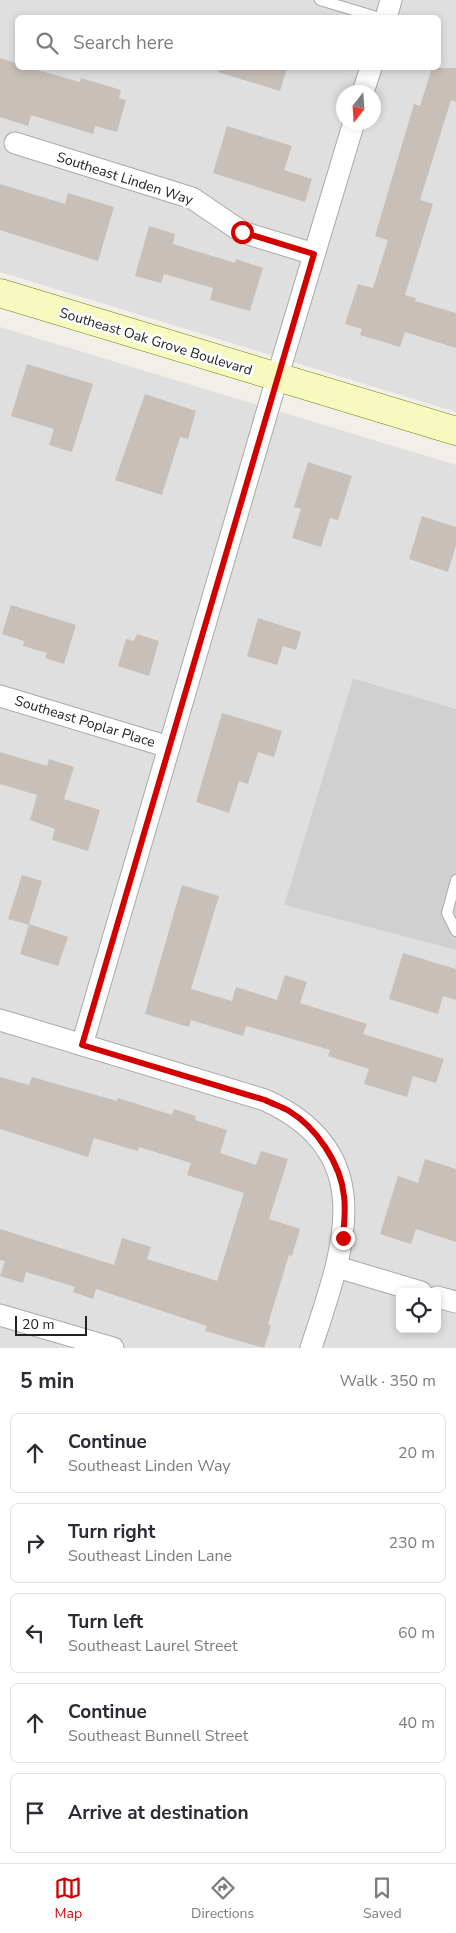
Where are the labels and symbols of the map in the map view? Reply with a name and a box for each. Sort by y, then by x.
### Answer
north arrow [336,85,381,130]
street label: Southeast Linden Way [54,147,196,210]
route start [231,221,254,244]
street label: Southeast Oak Grove Boulevard [57,303,255,380]
street label: Southeast Poplar Place [12,691,157,752]
route end [332,1227,355,1250]
scale bar [15,1313,88,1336]

